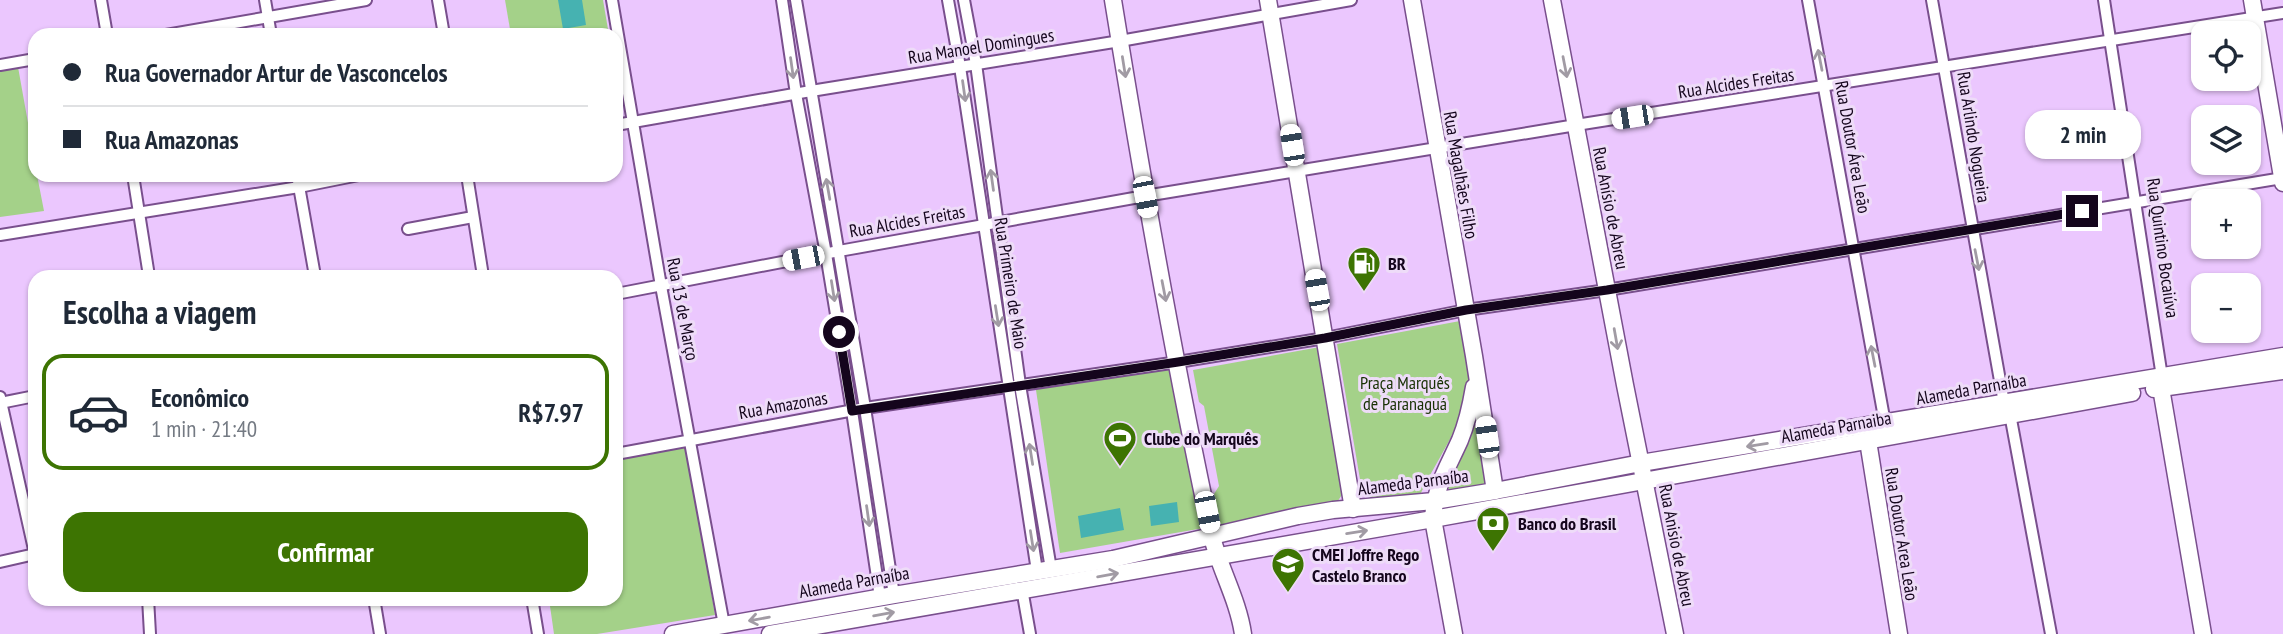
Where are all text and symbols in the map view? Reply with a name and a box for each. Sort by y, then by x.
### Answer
map controls [2191,21,2261,343]
button: locate [2191,21,2261,91]
street label: Rua Manoel Domingues [907,23,1055,69]
one-way arrow [1812,49,1826,72]
one-way arrow [1118,55,1131,78]
one-way arrow [1559,55,1573,78]
text: Rua Governador Artur de Vasconcelos [105,56,448,89]
one-way arrow [786,56,799,78]
street label: Rua Alcides Freitas [1676,62,1796,104]
street label: Rua Arlindo Nogueira [1952,70,1996,204]
one-way arrow [958,79,971,102]
street label: Rua Doutor Área Leão [1830,79,1876,215]
car [1610,103,1655,131]
button: layers [2191,105,2261,175]
street label: Rua Magalhães Filho [1438,109,1484,241]
callout: 2 min [2024,110,2140,158]
text: 2 min [2060,120,2106,149]
text: Rua Amazonas [105,123,239,156]
car [1279,123,1306,167]
street label: Rua Anísio de Abreu [1588,145,1634,271]
one-way arrow [985,169,998,192]
car [1131,174,1160,220]
street label: Rua Quintino Bocaiúva [2142,177,2184,319]
one-way arrow [821,178,834,201]
button: + [2191,189,2261,259]
route end [2066,195,2098,227]
street label: Rua Alcides Freitas [847,200,967,242]
street label: Rua Primeiro de Maio [989,216,1033,351]
car [781,244,826,272]
fuel station icon: BR [1345,244,1383,293]
one-way arrow [1971,248,1985,271]
place label: BR [1388,252,1406,275]
street label: Rua 13 de Março [662,256,704,362]
car [1304,267,1331,313]
button: − [2191,273,2261,343]
one-way arrow [827,279,840,302]
one-way arrow [1157,279,1171,302]
text: Escolha a viagem [63,291,256,333]
one-way arrow [991,305,1004,327]
route start [823,316,855,348]
one-way arrow [1610,327,1623,350]
one-way arrow [1866,345,1879,368]
street label: Alameda Parnaíba [1914,368,2028,410]
park label: Praça Marquês de Paranaguá [1360,371,1450,415]
icon: car [67,381,130,444]
text: Econômico [151,381,249,414]
street label: Rua Amazonas [737,386,829,424]
text: R$7.97 [518,396,584,429]
street label: Alameda Parnaiba [1779,406,1893,448]
text: 1 min · 21:40 [151,414,257,443]
car [1474,415,1501,459]
sports icon: Clube do Marquês [1101,419,1139,468]
place label: Clube do Marquês [1144,427,1258,450]
one-way arrow [1746,439,1769,452]
one-way arrow [1024,443,1037,465]
street label: Alameda Parnaíba [1356,464,1470,500]
street label: Rua Doutor Area Leão [1880,466,1924,602]
street label: Rua Anisio de Abreu [1654,482,1700,608]
car [1193,489,1222,535]
one-way arrow [862,504,875,527]
bank icon: Banco do Brasil [1474,504,1512,553]
button: Confirmar [63,512,588,592]
place label: Banco do Brasil [1518,512,1617,535]
one-way arrow [1345,525,1367,538]
one-way arrow [1026,529,1039,552]
place label: CMEI Joffre Rego Castelo Branco [1312,543,1419,587]
school or university icon: CMEI Joffre Rego Castelo Branco [1269,545,1307,594]
street label: Alameda Parnaíba [797,561,911,603]
one-way arrow [1096,568,1119,581]
one-way arrow [872,607,895,620]
one-way arrow [748,612,771,626]

